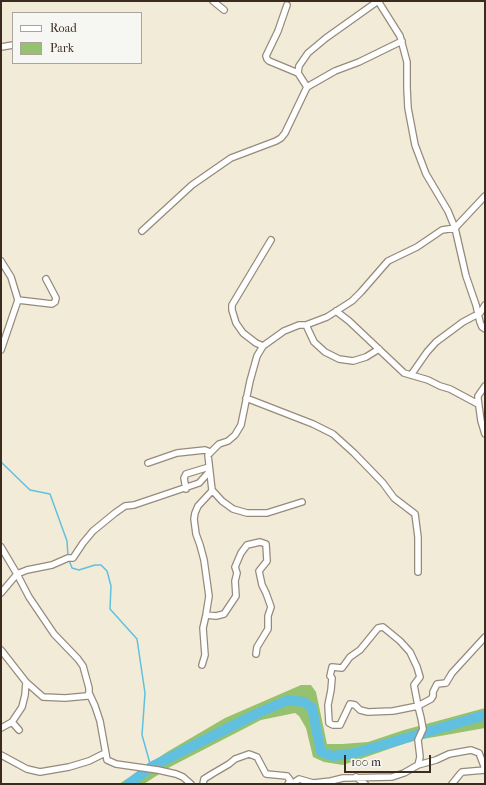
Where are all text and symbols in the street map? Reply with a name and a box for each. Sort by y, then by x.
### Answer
legend [12,12,142,64]
text: Road [50,21,77,35]
text: Park [50,41,74,55]
scale bar [346,747,433,773]
text: 100 m [351,755,381,769]

